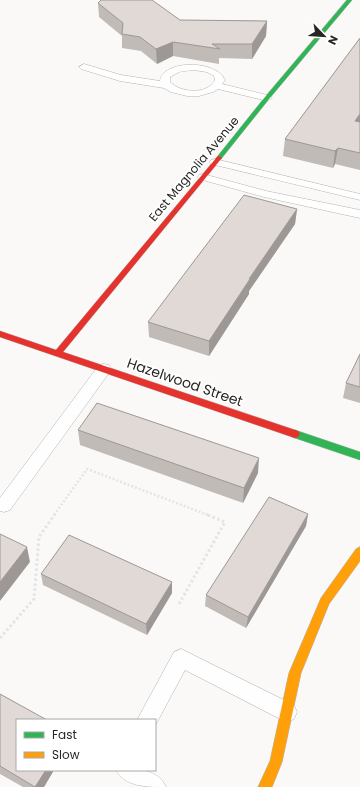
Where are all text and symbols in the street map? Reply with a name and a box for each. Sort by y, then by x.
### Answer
north arrow [304,16,344,56]
text: N [324,33,342,47]
street label: East Magnolia Avenue [145,113,243,225]
street label: Hazelwood Street [124,353,246,411]
legend [16,719,156,771]
text: Fast [52,726,77,743]
text: Slow [52,746,80,763]

